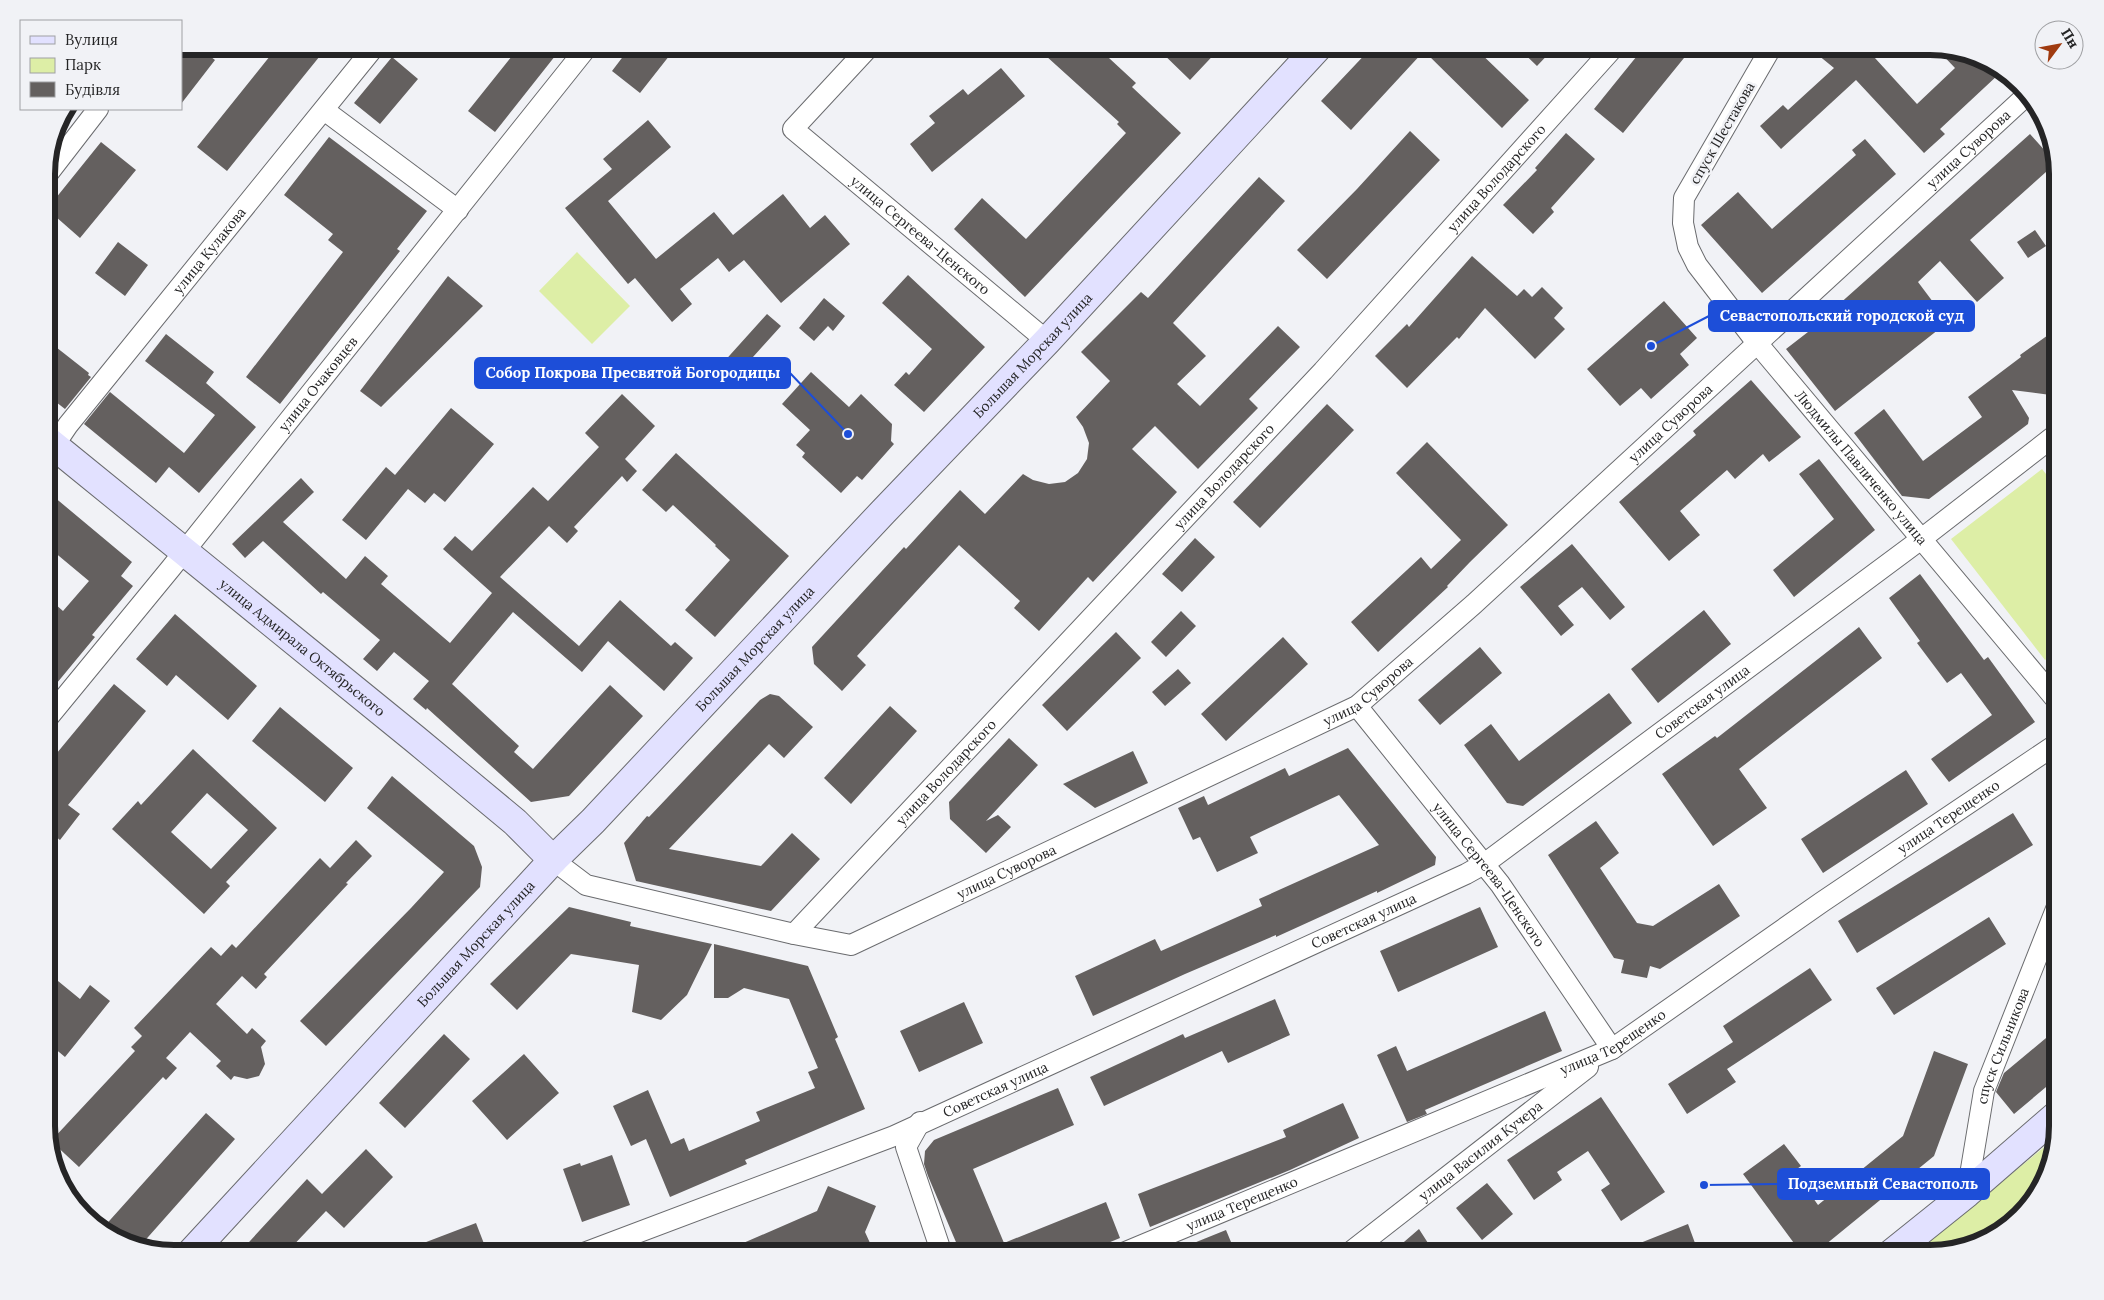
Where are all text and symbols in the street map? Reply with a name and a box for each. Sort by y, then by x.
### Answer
legend [20,20,182,110]
north arrow [2034,20,2084,70]
text: Пн [2057,25,2083,51]
text: Вулиця [65,30,118,49]
text: Парк [65,55,101,74]
street label: спуск Шестакова [1685,79,1759,187]
text: Будівля [65,80,120,99]
street label: улица Суворова [1923,106,2014,192]
street label: улица Володарского [1443,120,1549,236]
street label: улица Сергеева-Ценского [847,172,994,299]
street label: улица Кулакова [169,204,250,297]
street label: Большая Морская улица [969,289,1096,422]
callout: Севастопольский городской суд [1709,301,1974,331]
text: Севастопольский городской суд [1720,306,1964,325]
street label: улица Очаковцев [275,333,361,435]
callout: Собор Покрова Пресвятой Богородицы [475,358,790,388]
text: Собор Покрова Пресвятой Богородицы [486,363,781,382]
street label: улица Суворова [1625,380,1716,466]
street label: Людмилы Павличенко улица [1791,386,1931,549]
street label: улица Володарского [1170,420,1278,533]
street label: улица Адмирала Октябрьского [216,575,389,720]
street label: Большая Морская улица [691,582,818,715]
street label: улица Суворова [1320,652,1417,730]
street label: Советская улица [1651,661,1753,743]
street label: улица Володарского [892,716,1000,829]
street label: улица Терещенко [1894,776,2003,858]
street label: улица Сергеева-Ценского [1429,798,1549,950]
street label: улица Суворова [954,840,1059,903]
street label: Большая Морская улица [413,877,539,1011]
street label: Советская улица [1308,889,1419,953]
street label: спуск Сильникова [1973,985,2033,1105]
street label: улица Терещенко [1557,1005,1669,1079]
street label: Советская улица [940,1058,1051,1121]
street label: улица Василия Кучера [1415,1097,1546,1205]
callout: Подземный Севастополь [1778,1169,1989,1199]
street label: улица Терещенко [1183,1172,1300,1235]
text: Подземный Севастополь [1788,1174,1978,1193]

